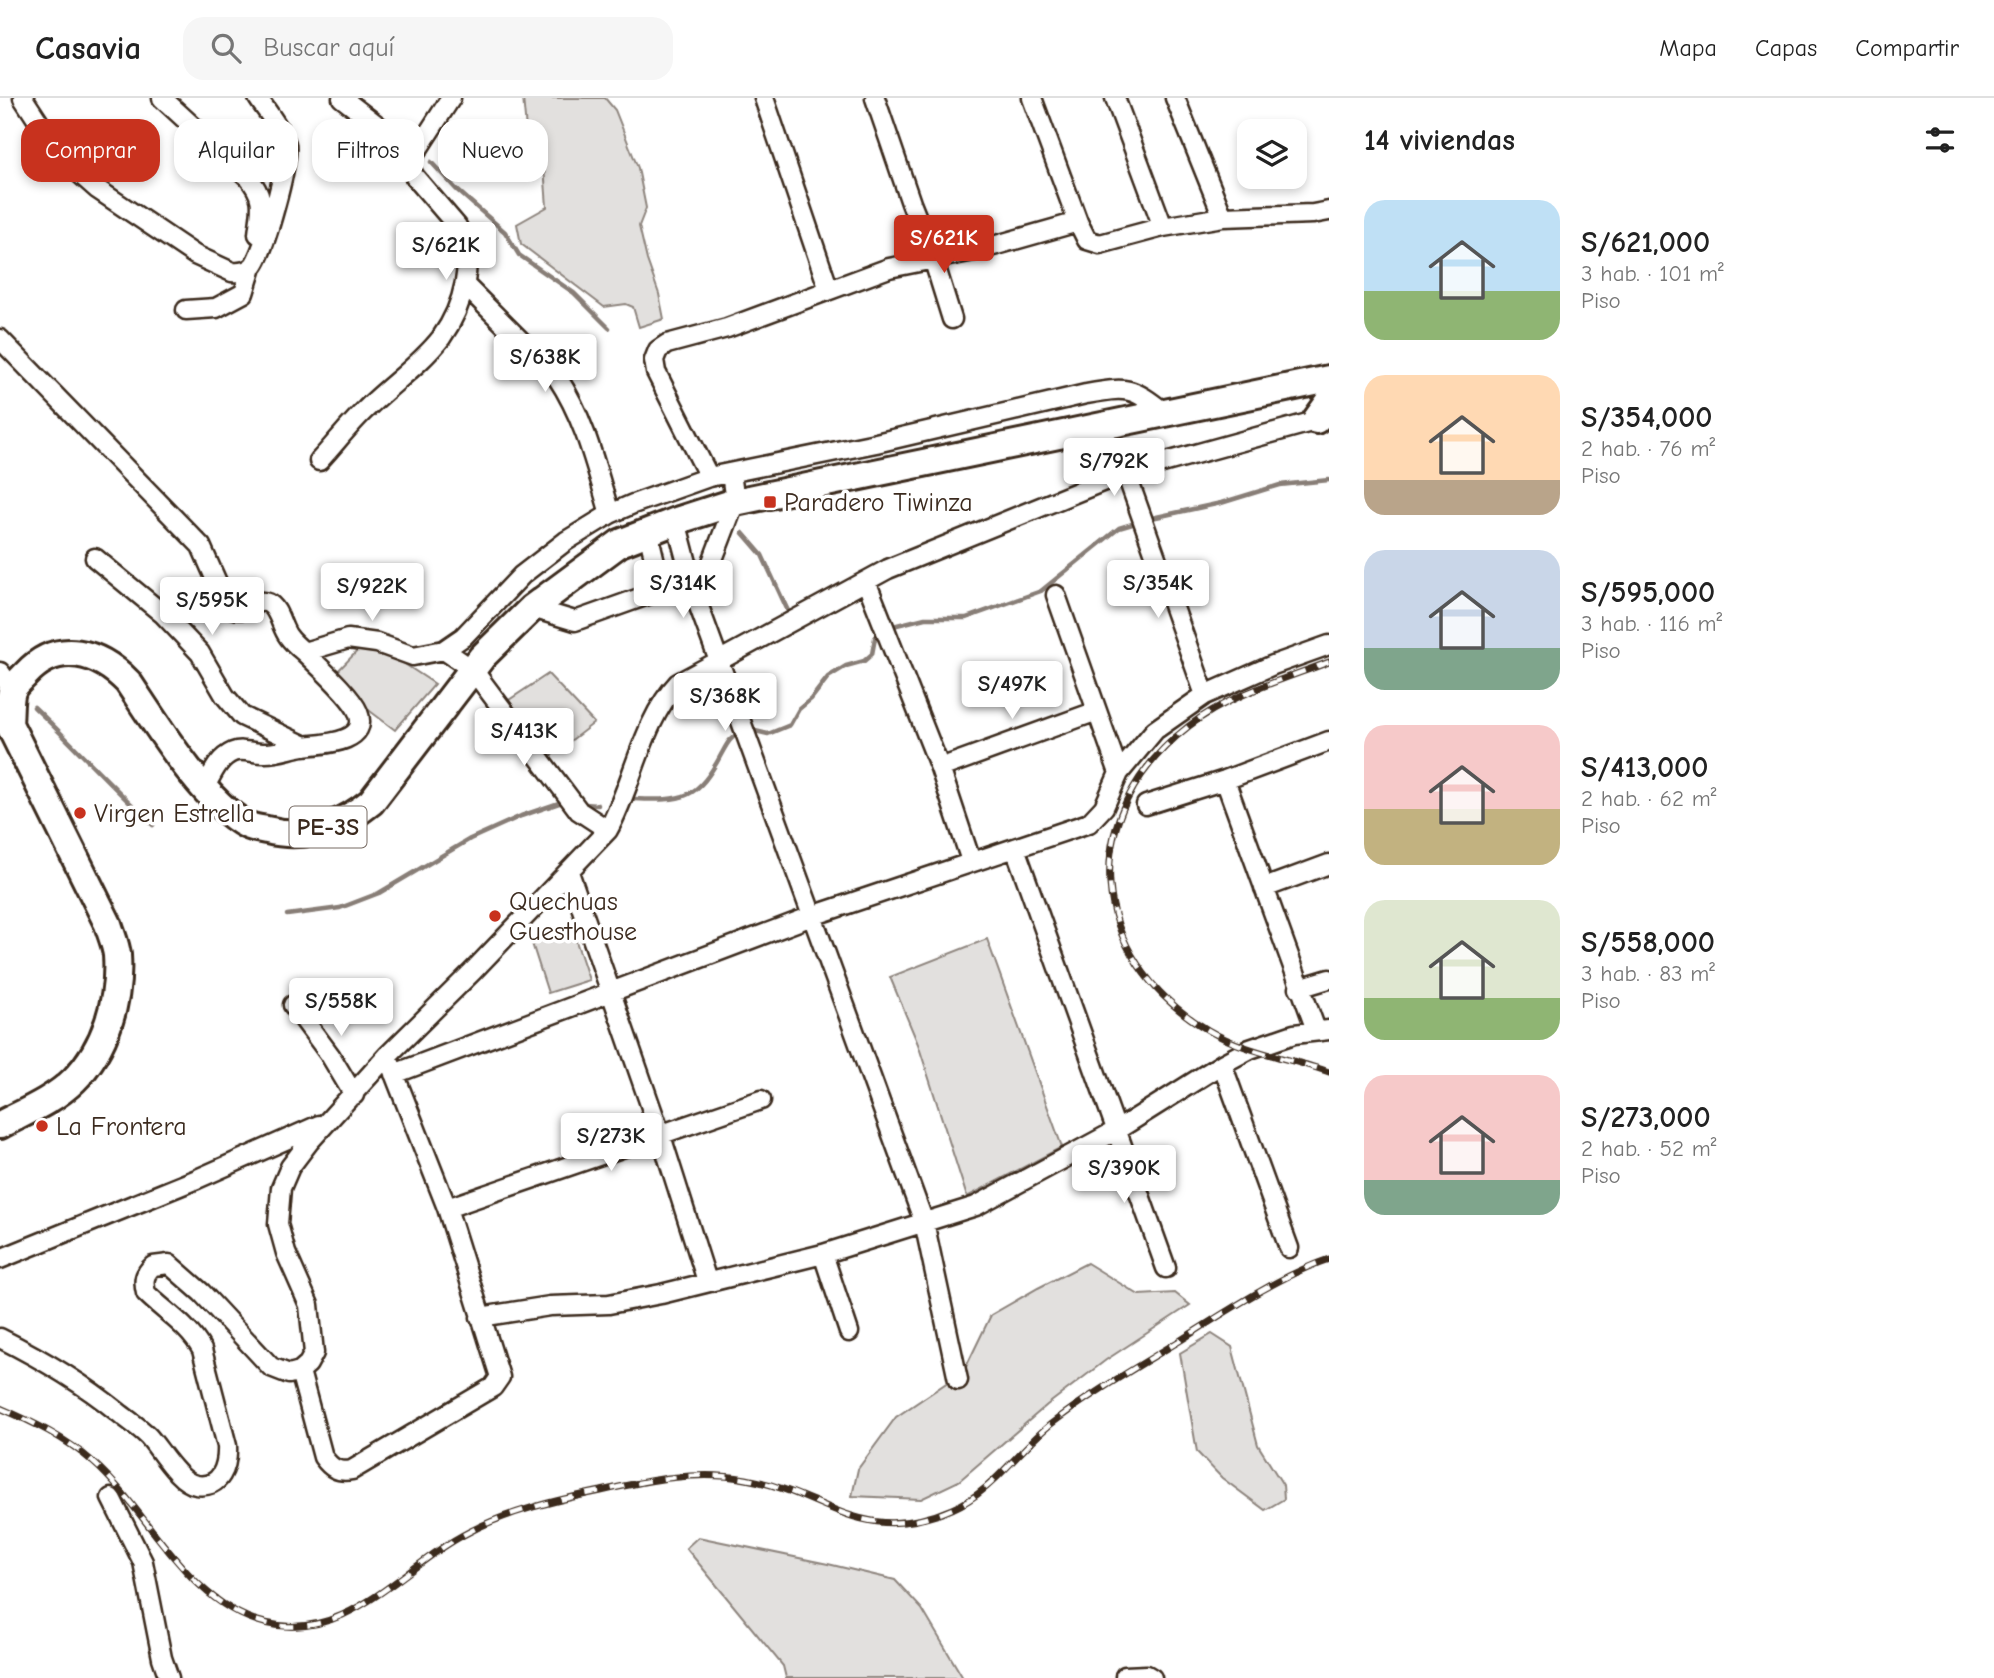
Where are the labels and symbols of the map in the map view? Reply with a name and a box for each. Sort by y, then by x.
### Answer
pin: S/621K [887,216,1001,275]
pin: S/621K [389,222,503,282]
pin: S/638K [488,334,602,394]
pin: S/792K [1057,438,1171,498]
place label: Paradero Tiwinza [784,488,973,518]
marker: Paradero Tiwinza [762,494,778,510]
pin: S/314K [626,560,740,620]
pin: S/354K [1101,560,1215,620]
pin: S/922K [315,564,429,623]
pin: S/595K [155,578,269,637]
pin: S/497K [955,662,1069,721]
pin: S/368K [668,674,782,733]
pin: S/413K [467,708,581,768]
place label: Virgen Estrella [94,799,255,829]
marker: Virgen Estrella [72,805,88,821]
road number: PE-3S [290,806,366,848]
place label: Quechuas Guesthouse [509,887,637,947]
marker: Quechuas Guesthouse [487,908,503,924]
pin: S/558K [284,978,398,1038]
place label: La Frontera [56,1112,187,1142]
pin: S/273K [554,1114,668,1173]
marker: La Frontera [34,1118,50,1134]
pin: S/390K [1067,1146,1181,1205]

